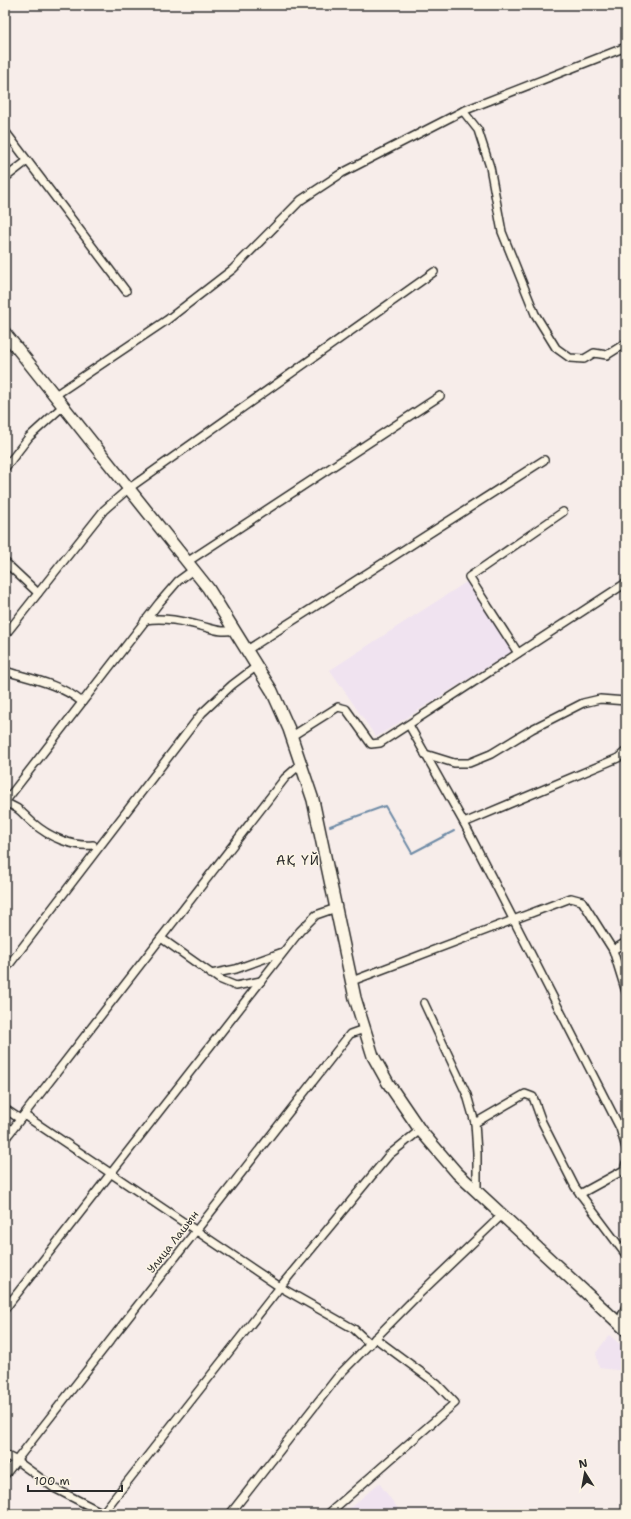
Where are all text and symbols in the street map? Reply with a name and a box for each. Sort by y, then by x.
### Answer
district label: АҚ ҮЙ [276,851,320,869]
street label: Улица Лашын [144,1208,202,1276]
north arrow [565,1453,605,1493]
text: N [577,1455,589,1472]
scale bar [28,1467,122,1493]
text: 100 m [34,1473,70,1489]

